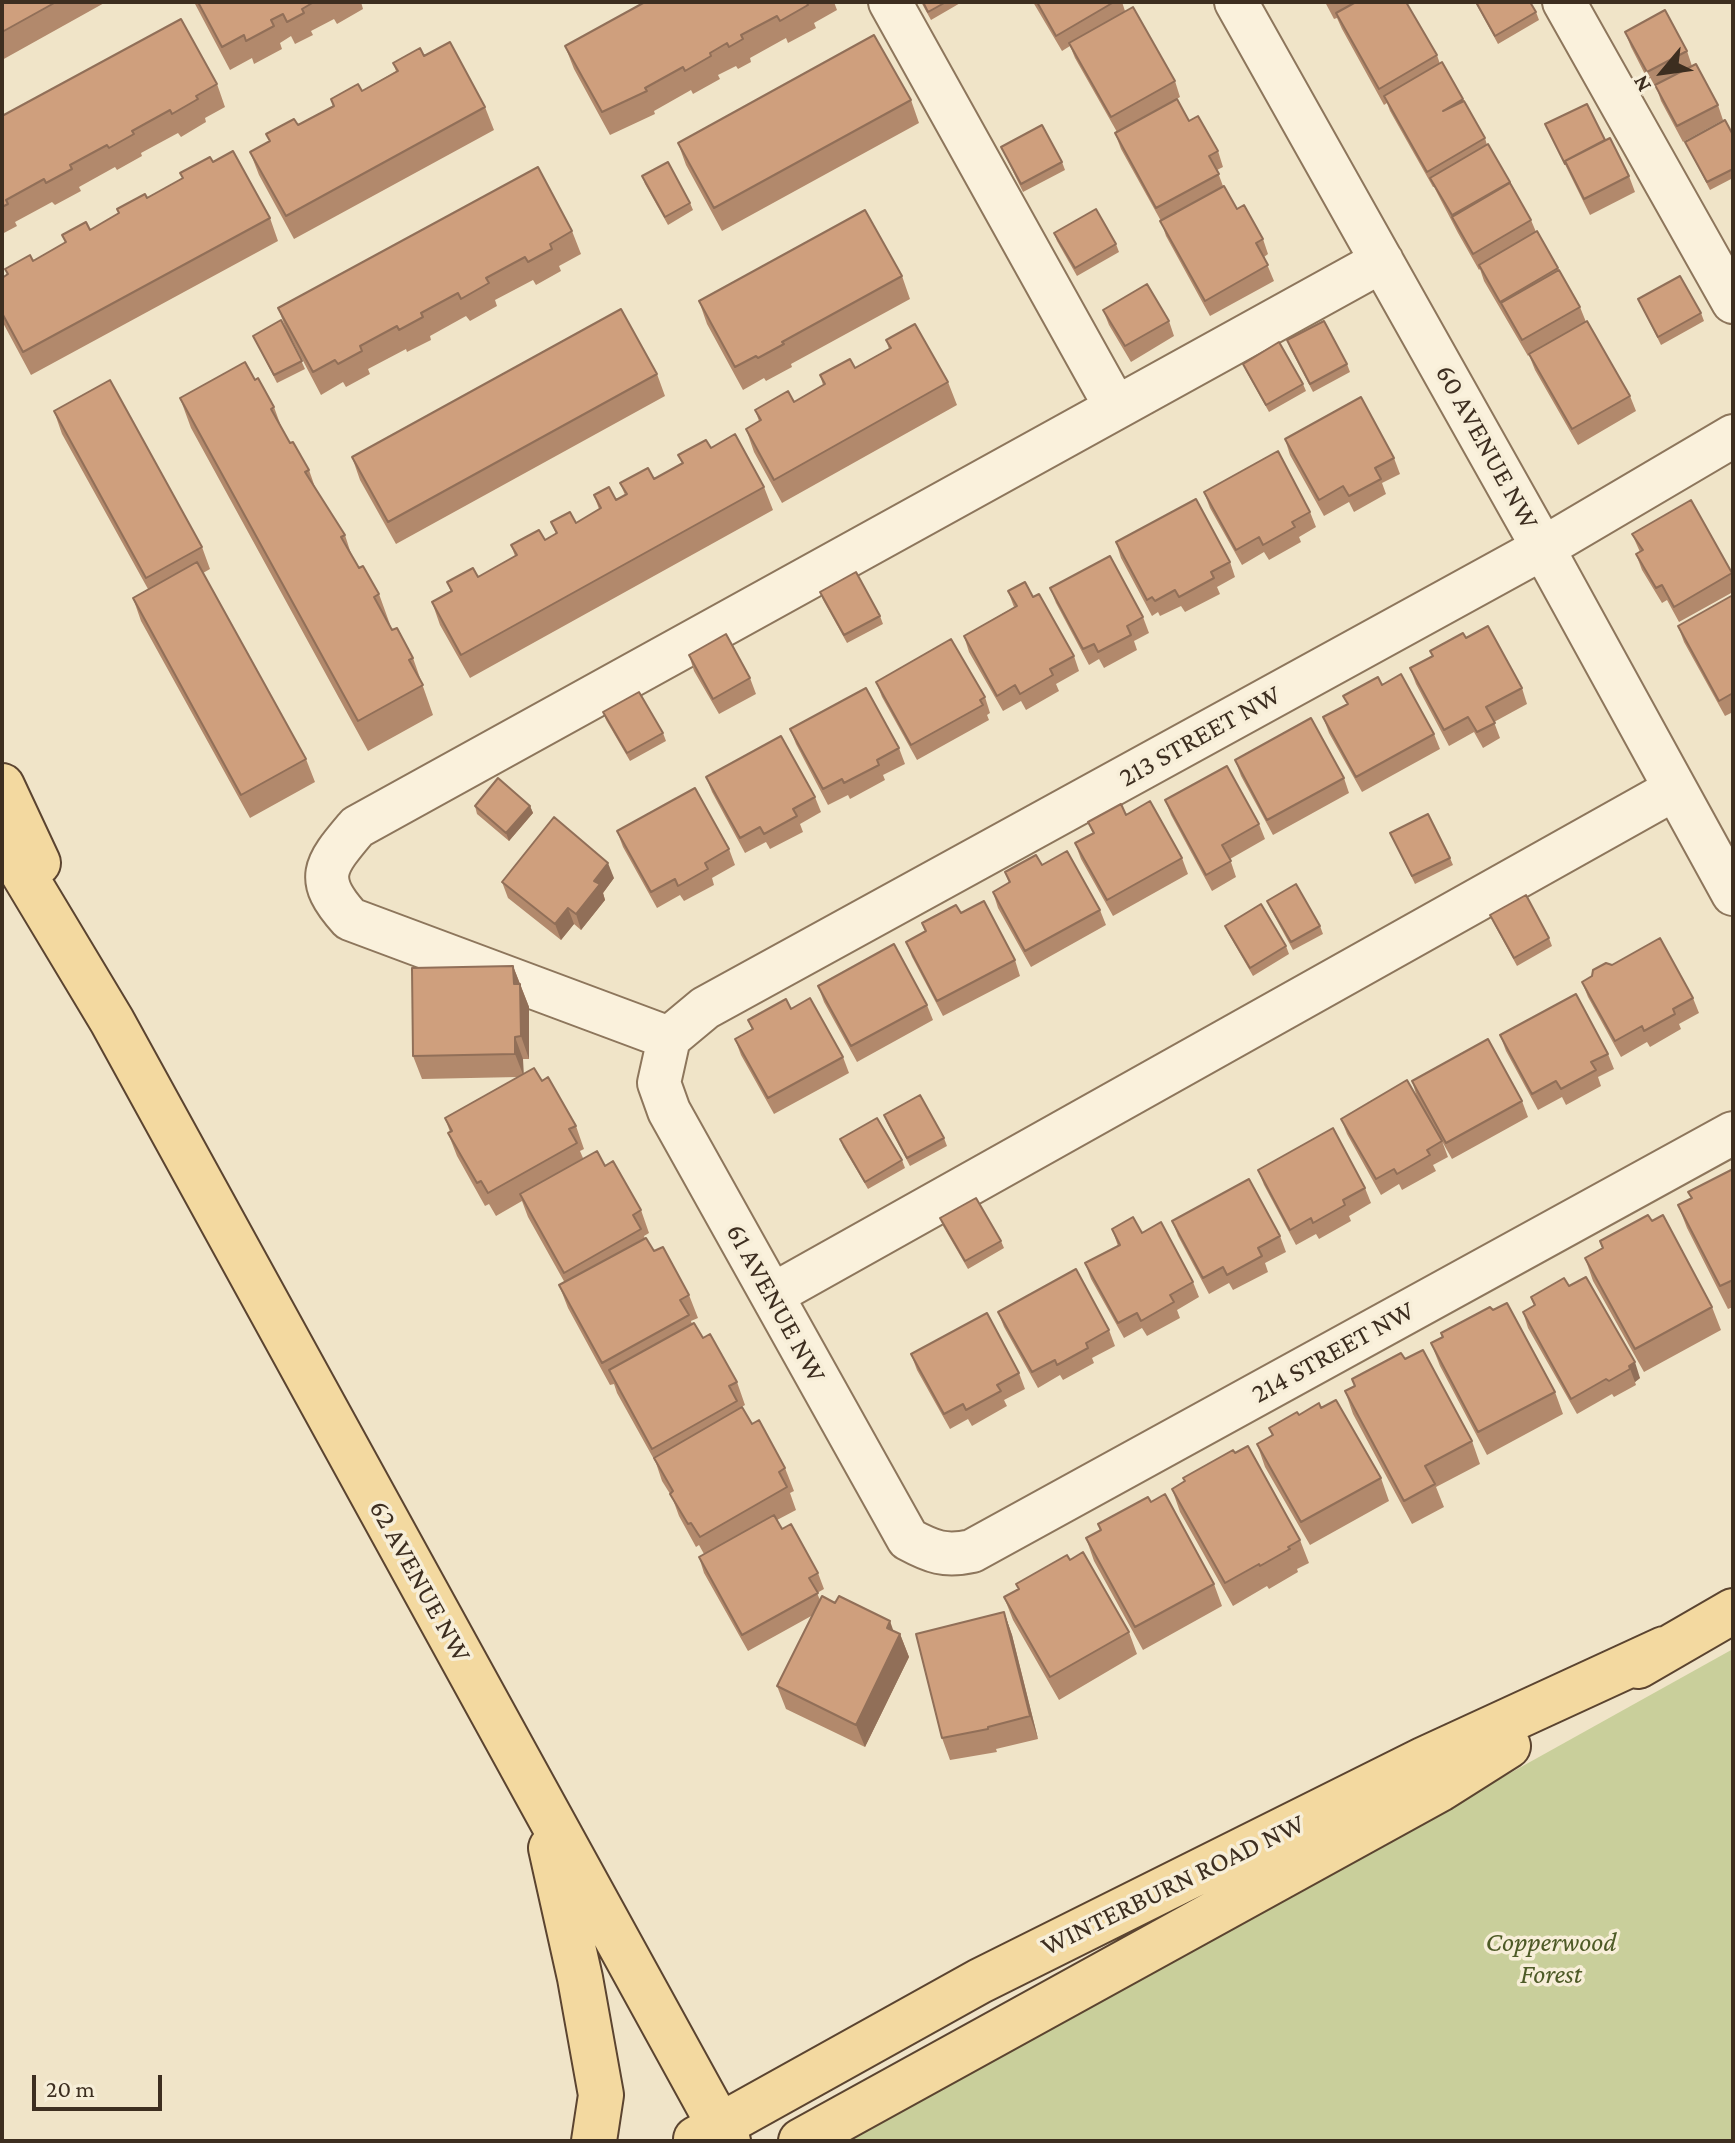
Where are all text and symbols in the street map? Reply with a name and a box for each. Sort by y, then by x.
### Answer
north arrow [1623,32,1703,112]
text: N [1627,71,1656,96]
street label: 60 AVENUE NW [1428,359,1546,535]
street label: 213 STREET NW [1113,678,1287,794]
street label: 61 AVENUE NW [719,1218,833,1388]
street label: 214 STREET NW [1246,1293,1420,1411]
street label: 62 AVENUE NW [362,1494,478,1668]
street label: WINTERBURN ROAD NW [1036,1807,1310,1963]
park label: Copperwood Forest [1486,1925,1616,1991]
scale bar [36,2059,166,2109]
text: 20 m [46,2075,95,2102]

